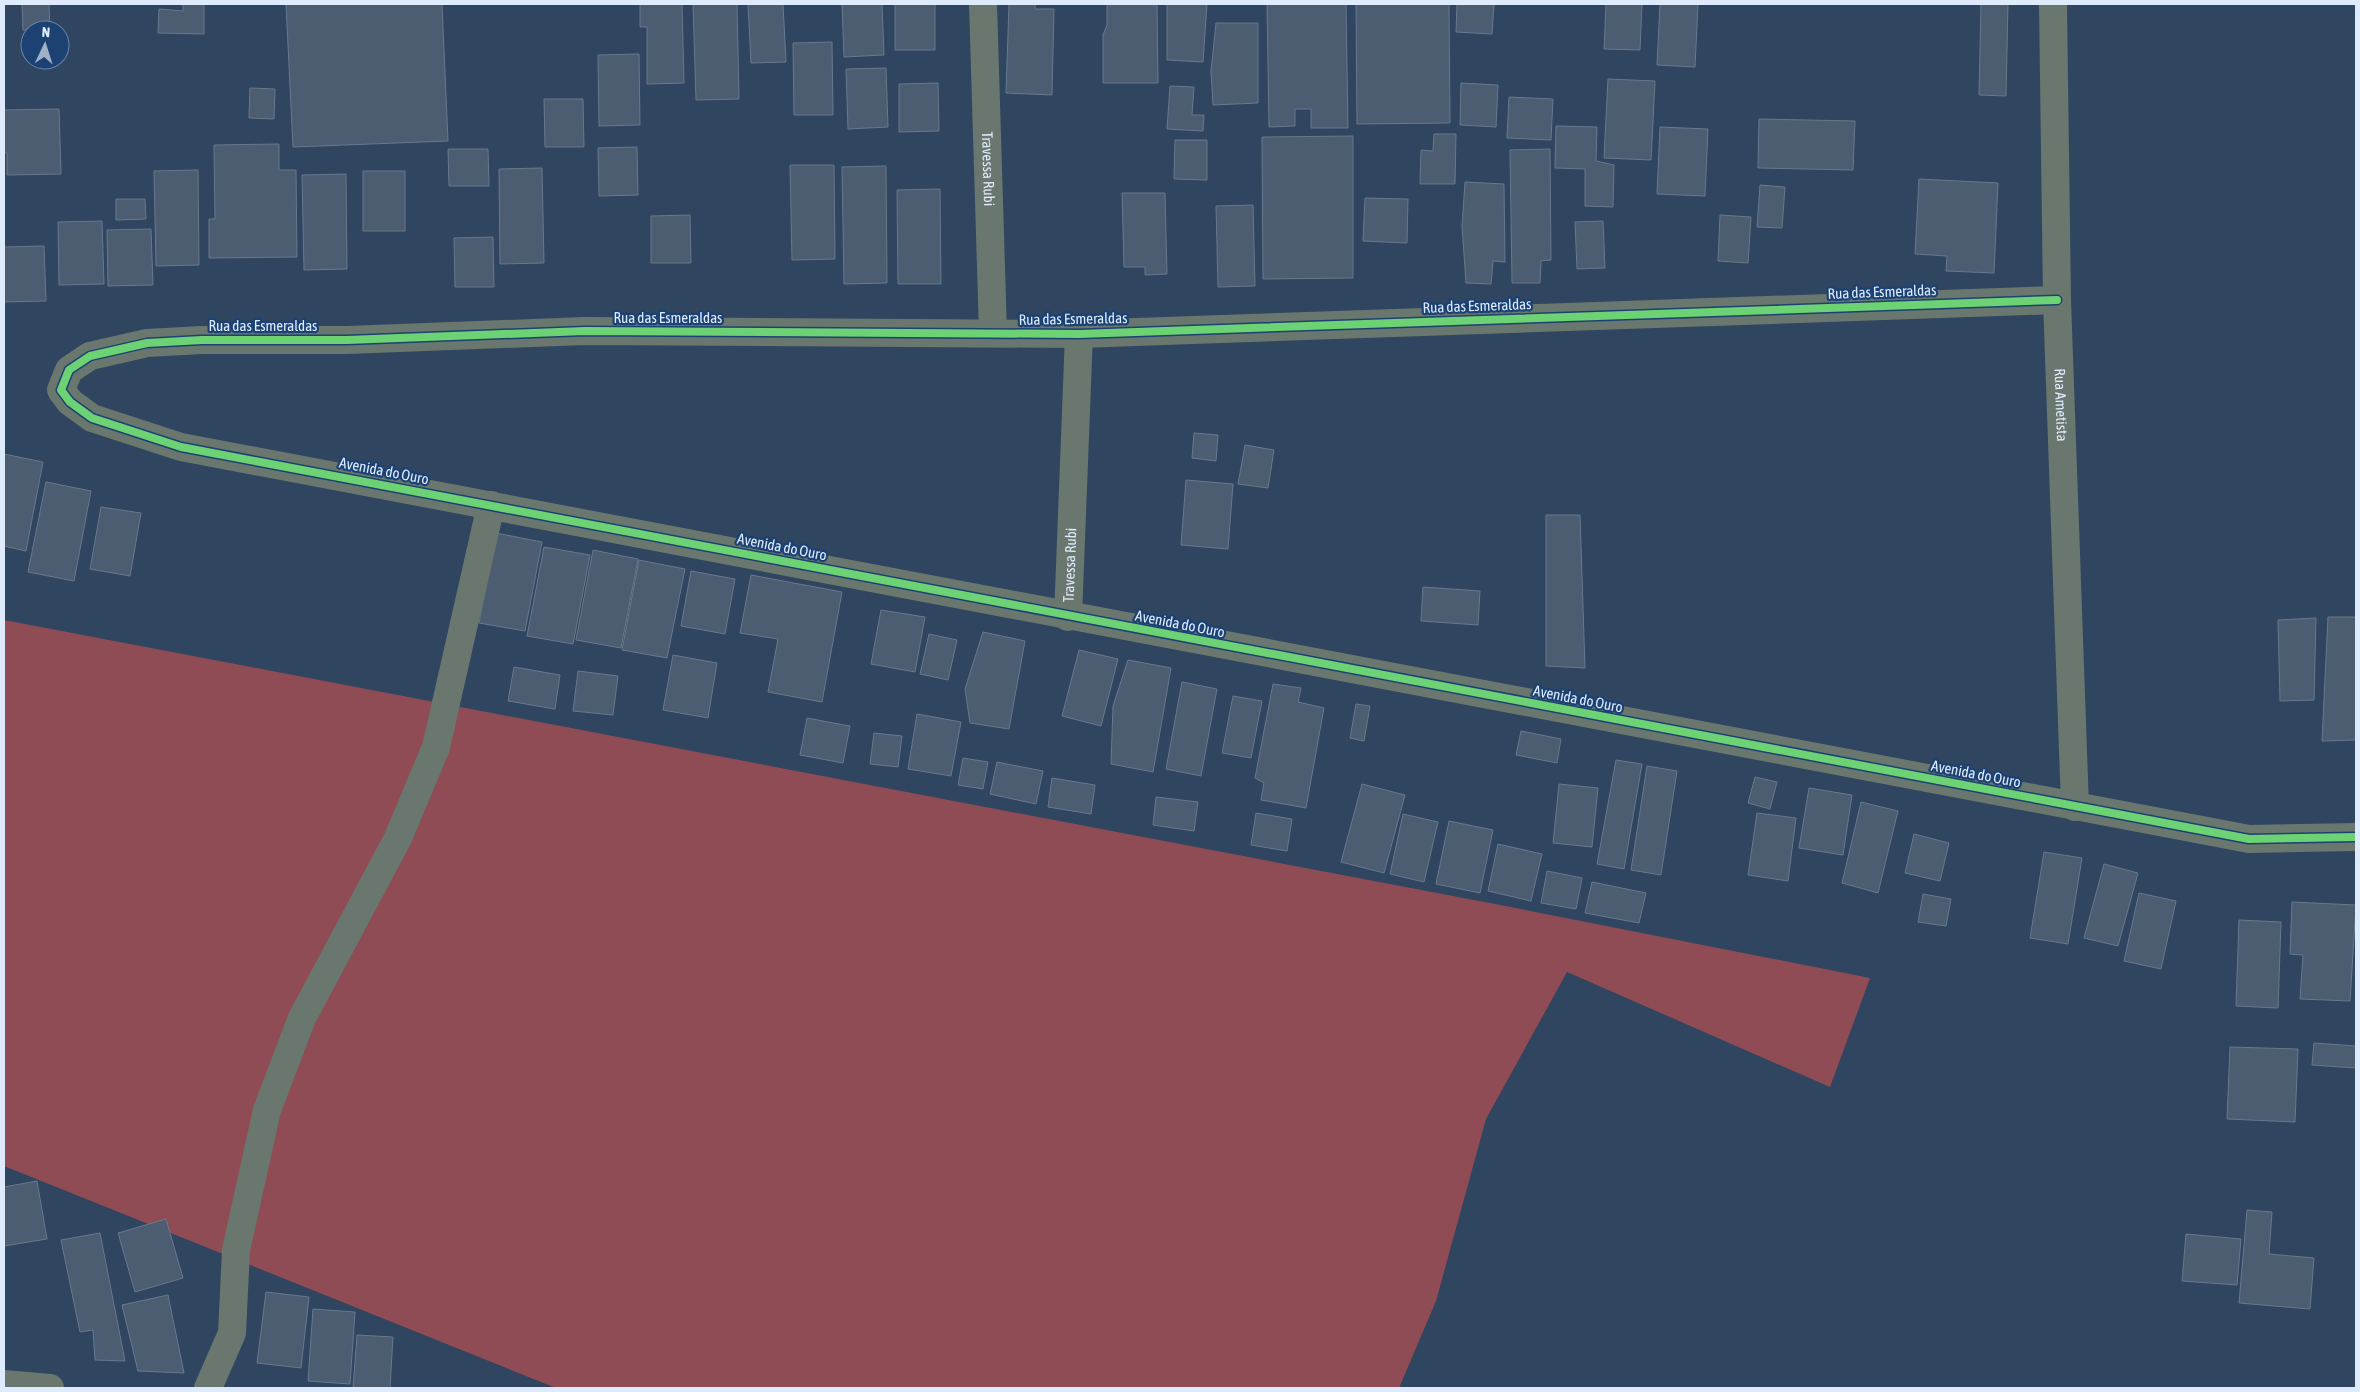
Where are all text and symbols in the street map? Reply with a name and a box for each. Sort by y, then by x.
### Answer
north arrow [20,20,70,70]
text: N [41,24,51,40]
street label: Travessa Rubi [979,131,998,206]
street label: Rua das Esmeraldas [1827,281,1937,302]
street label: Rua das Esmeraldas [1422,295,1532,316]
street label: Rua das Esmeraldas [614,309,722,326]
street label: Rua das Esmeraldas [1018,309,1128,328]
street label: Rua das Esmeraldas [209,317,317,334]
street label: Rua Ametista [2051,368,2071,442]
street label: Avenida do Ouro [338,454,430,488]
street label: Travessa Rubi [1060,527,1079,603]
street label: Avenida do Ouro [736,530,828,564]
street label: Avenida do Ouro [1134,607,1226,641]
street label: Avenida do Ouro [1532,682,1624,716]
street label: Avenida do Ouro [1930,757,2022,791]

